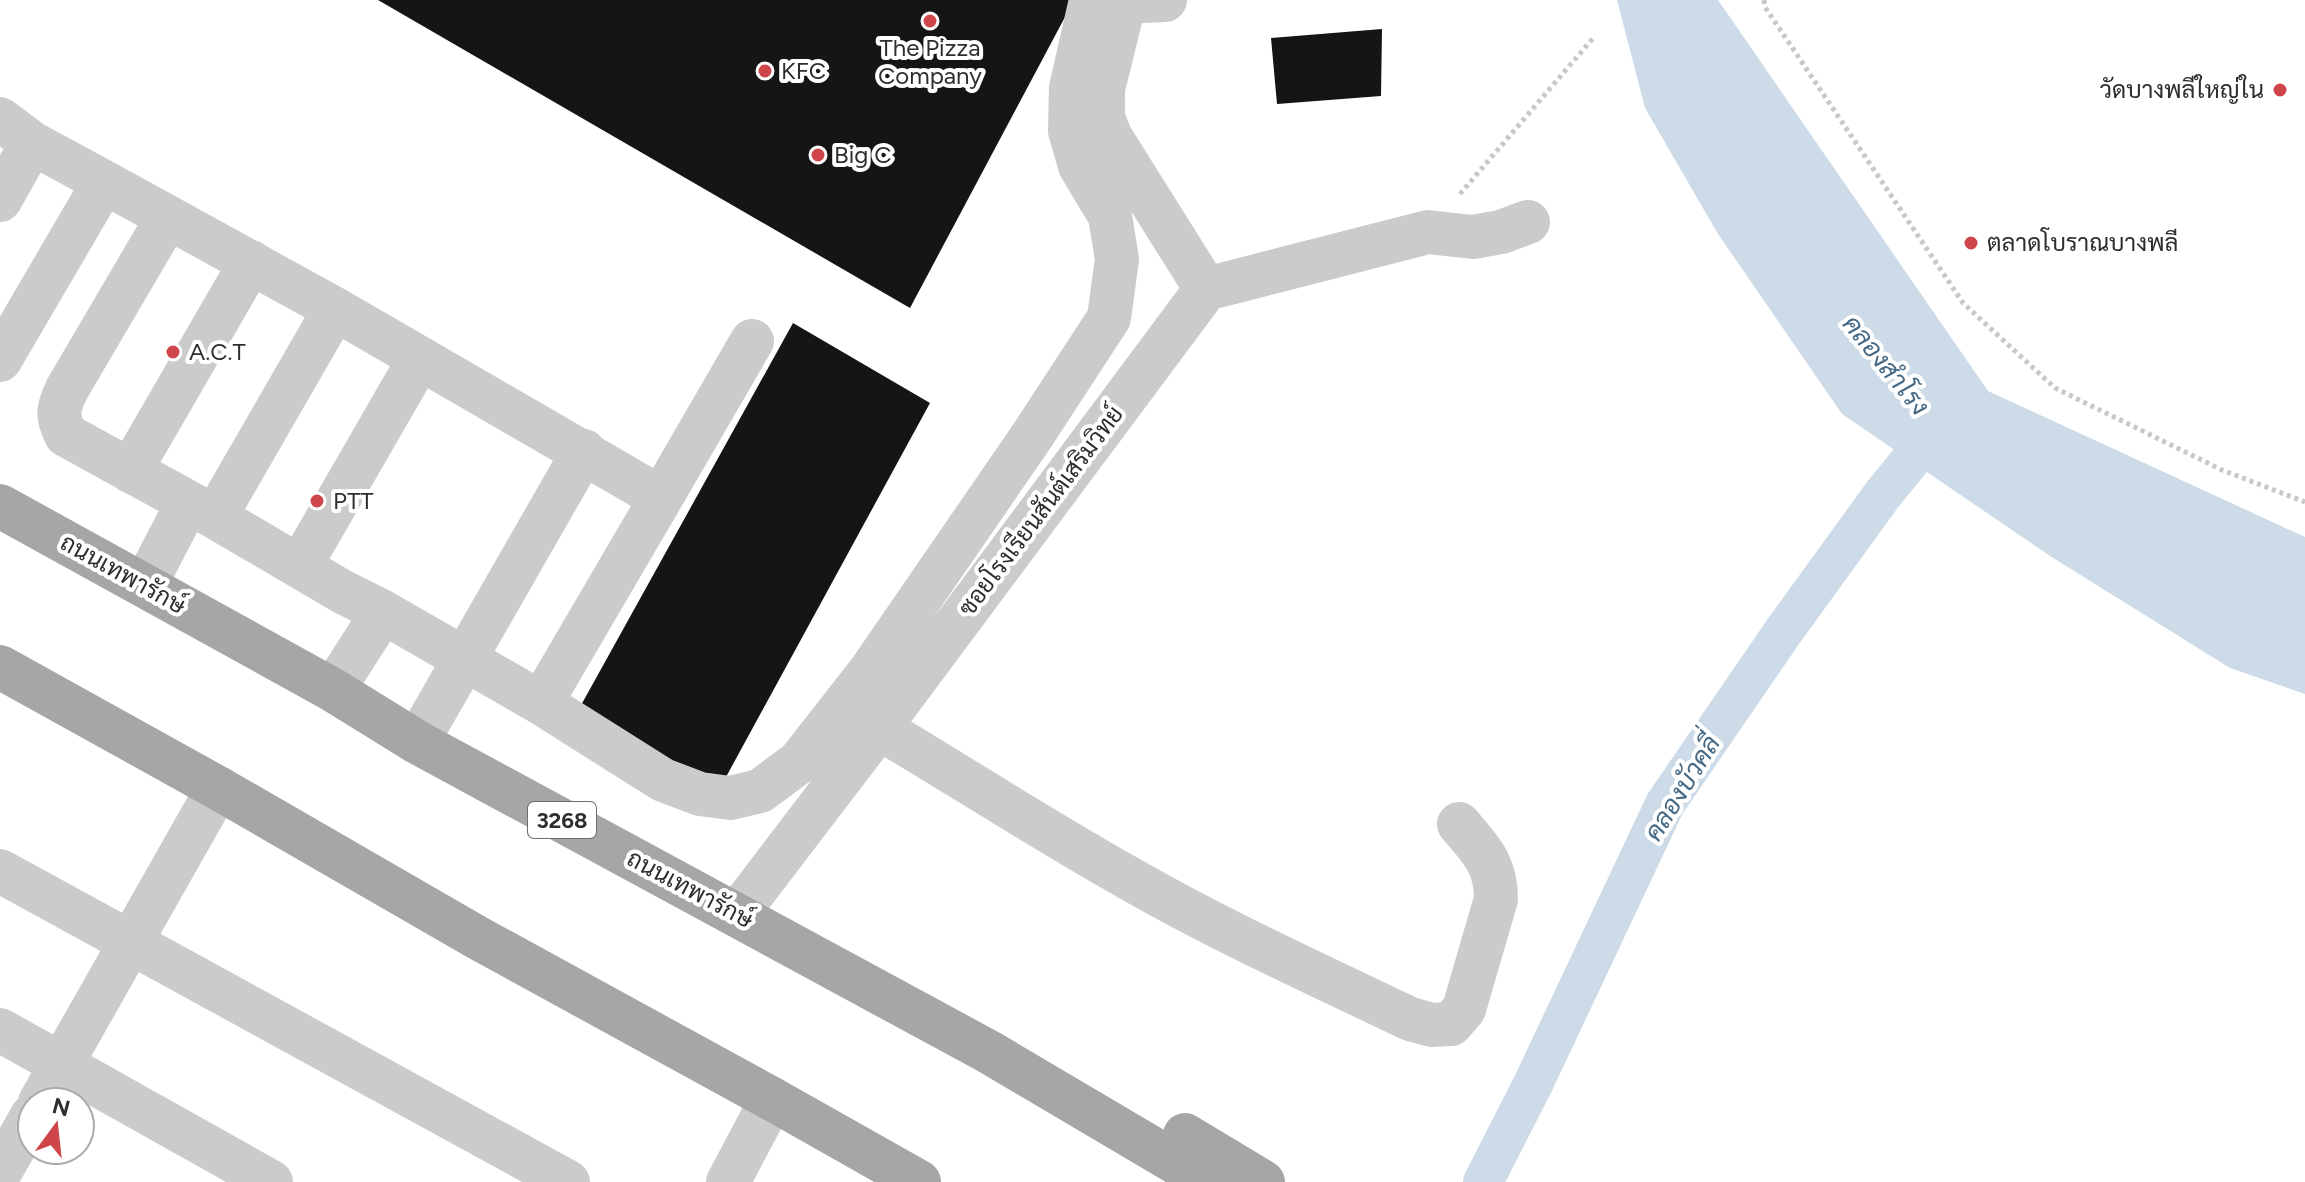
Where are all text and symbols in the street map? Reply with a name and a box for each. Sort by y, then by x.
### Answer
marker: The Pizza Company [921,12,939,30]
place label: The Pizza Company [878,33,982,90]
place label: KFC [781,56,826,85]
marker: KFC [756,62,774,80]
place label: วัดบางพลีใหญ่ใน [2100,74,2264,104]
marker: วัดบางพลีใหญ่ใน [2271,81,2289,99]
place label: Big C [834,140,892,169]
marker: Big C [809,146,827,164]
place label: ตลาดโบราณบางพลี [1987,227,2178,257]
marker: ตลาดโบราณบางพลี [1962,234,1980,252]
water label: คลองสำโรง [1836,308,1936,422]
place label: A.C.T [189,337,246,366]
marker: A.C.T [164,343,182,361]
street label: ซอยโรงเรียนสันต์เสริมวิทย์ [951,399,1129,621]
place label: PTT [333,486,373,515]
marker: PTT [308,492,326,510]
street label: ถนนเทพารักษ์ [56,526,192,620]
water label: คลองบัวคลี่ [1632,724,1728,847]
road number: 3268 [528,802,596,838]
street label: ถนนเทพารักษ์ [622,842,759,934]
north arrow [16,1086,96,1166]
text: N [49,1092,73,1122]

